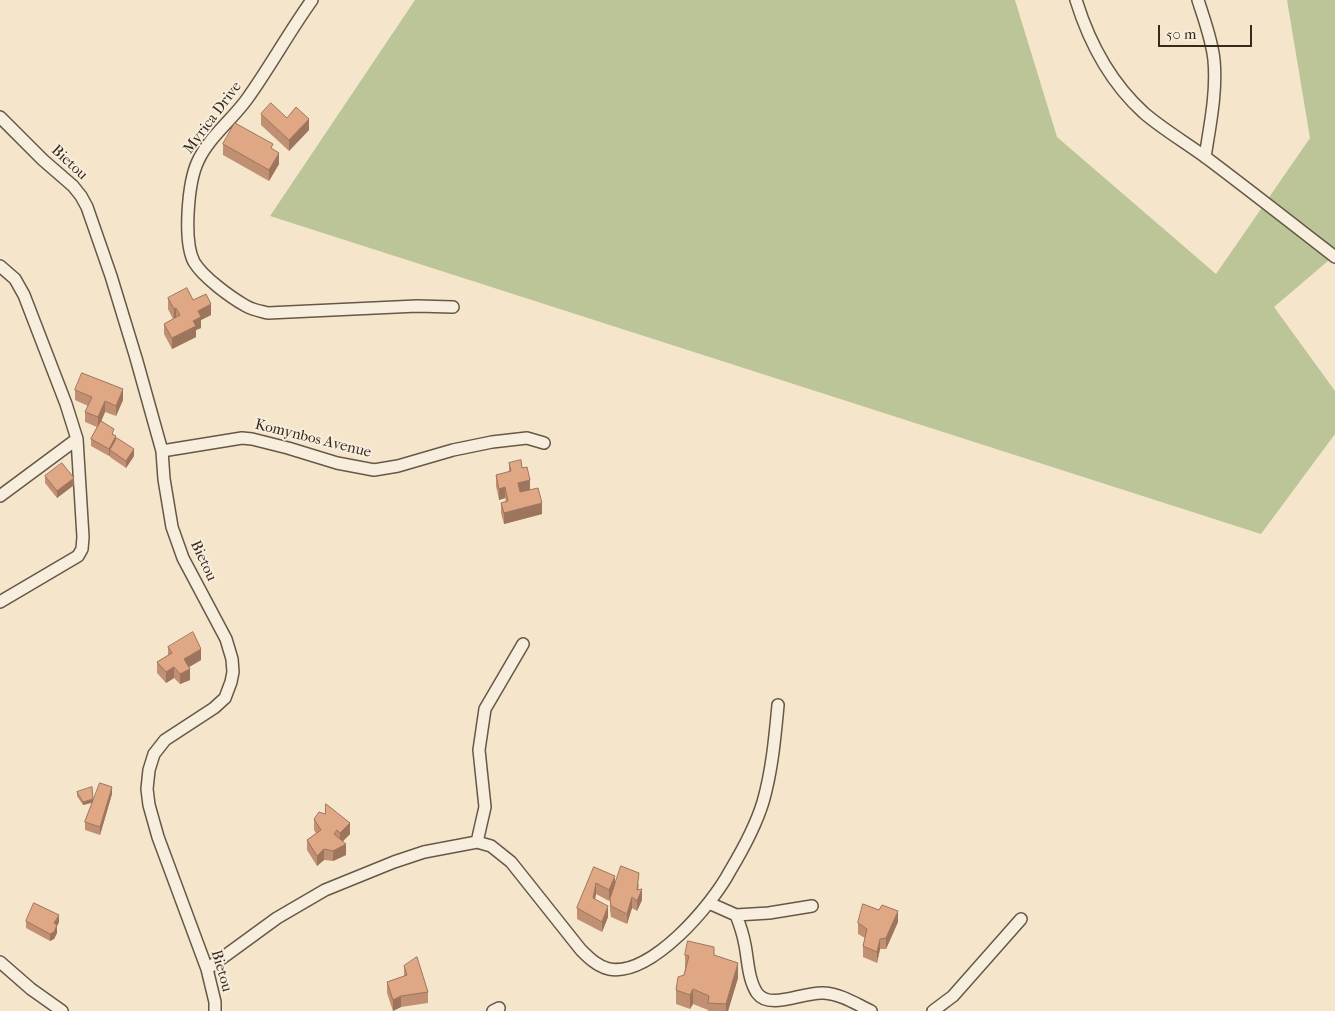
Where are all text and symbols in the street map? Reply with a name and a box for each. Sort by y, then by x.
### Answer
scale bar [1160,15,1254,47]
text: 50 m [1166,25,1196,43]
street label: Myrica Drive [180,78,246,158]
street label: Bietou [47,142,91,184]
street label: Komynbos Avenue [253,416,373,462]
street label: Bietou [186,538,220,584]
street label: Bietou [206,948,236,994]

